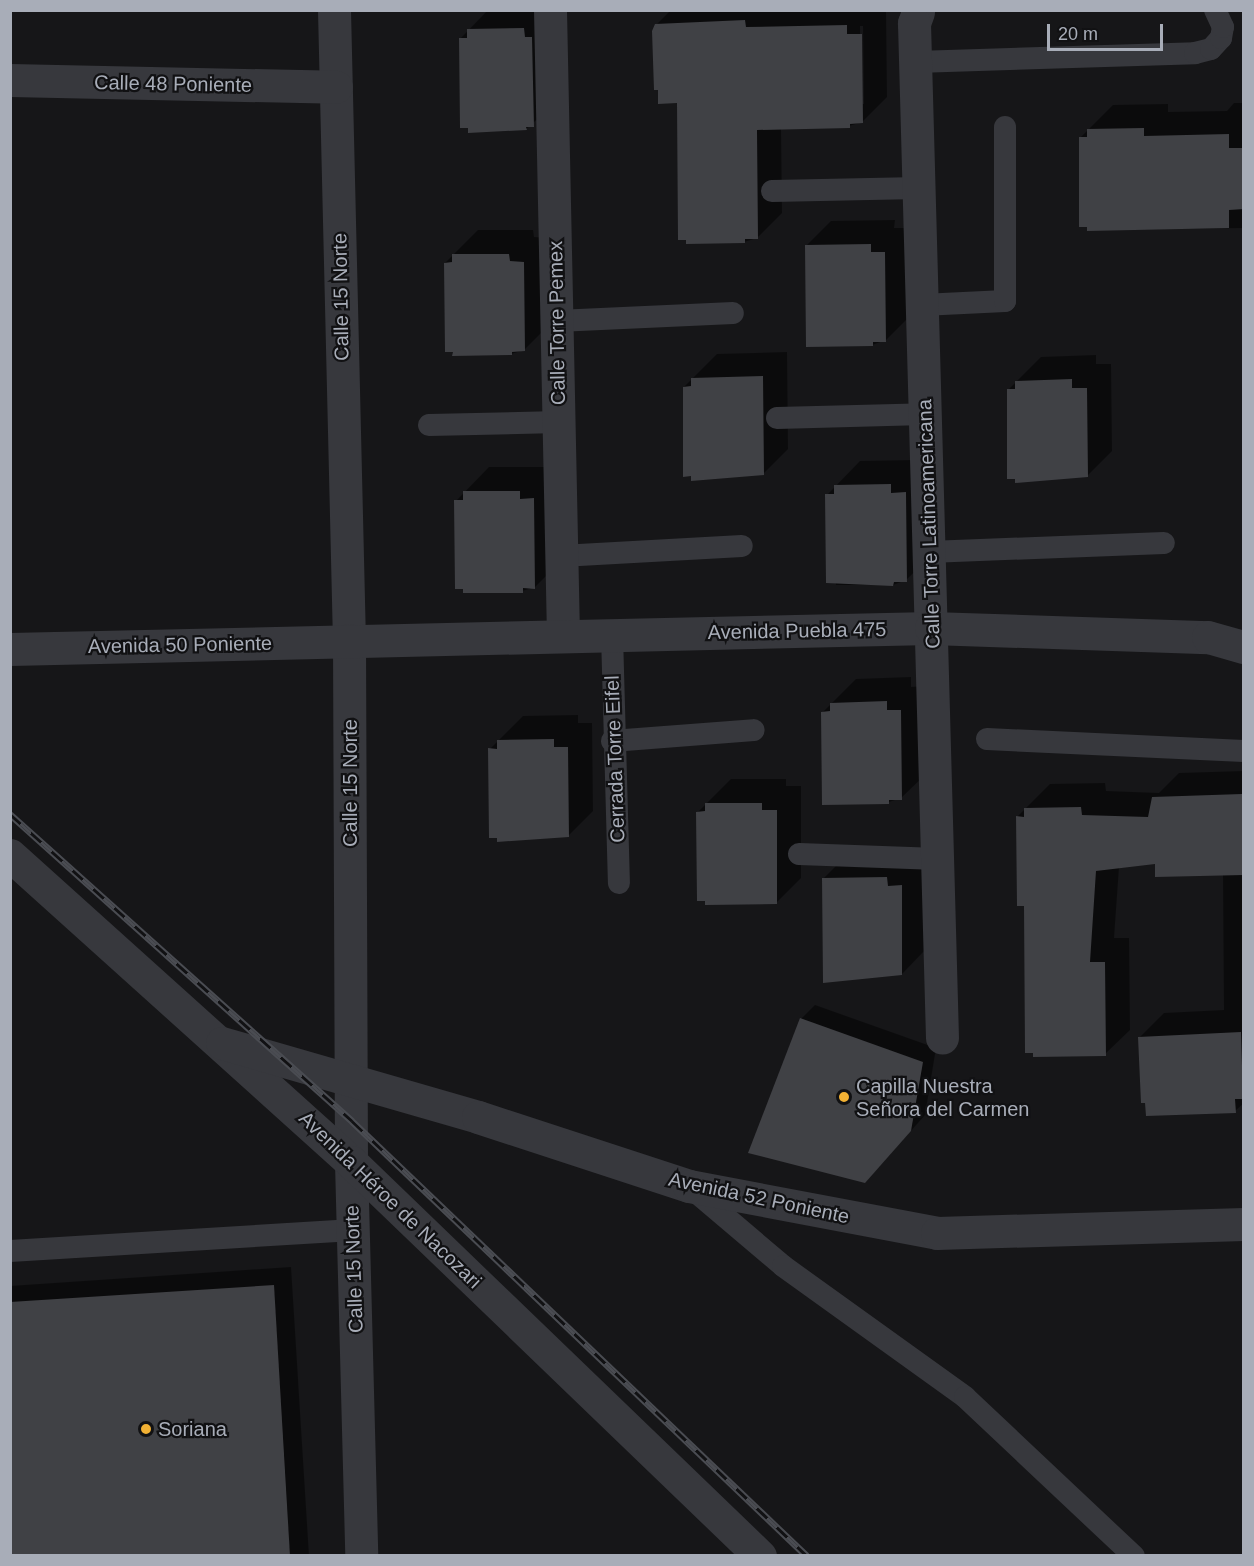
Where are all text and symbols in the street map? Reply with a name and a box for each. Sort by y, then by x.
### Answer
scale bar [1050,12,1166,50]
text: 20 m [1058,24,1098,44]
street label: Calle 48 Poniente [94,71,252,97]
street label: Calle 15 Norte [328,233,354,361]
street label: Calle Torre Pemex [544,241,570,405]
street label: Calle Torre Latinoamericana [913,399,945,649]
street label: Avenida Puebla 475 [707,617,887,645]
street label: Avenida 50 Poniente [88,631,272,659]
street label: Cerrada Torre Eifel [600,675,630,843]
street label: Calle 15 Norte [338,719,362,847]
place label: Capilla Nuestra Señora del Carmen [856,1074,1029,1121]
marker: Capilla Nuestra Señora del Carmen [837,1090,851,1104]
street label: Avenida Héroe de Nacozari [294,1107,486,1293]
street label: Avenida 52 Poniente [666,1167,852,1229]
street label: Calle 15 Norte [340,1205,368,1333]
place label: Soriana [158,1417,227,1441]
marker: Soriana [139,1422,153,1436]

